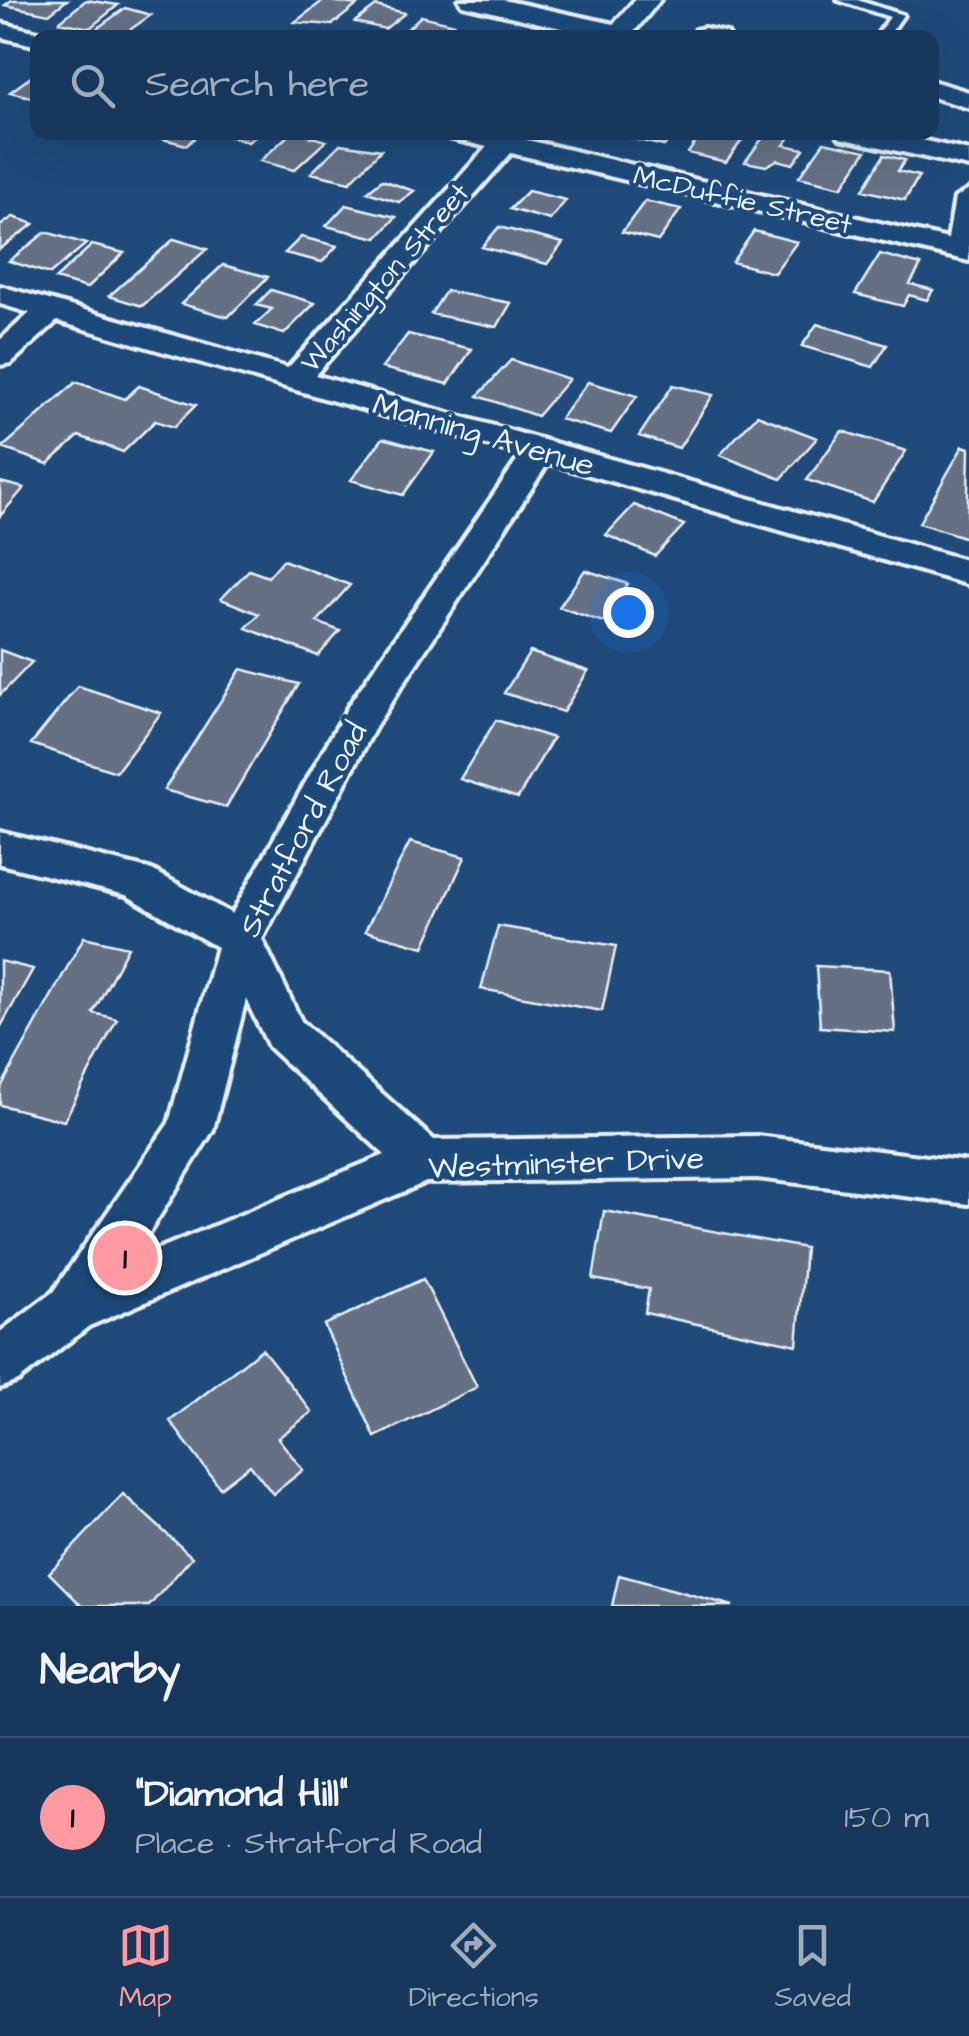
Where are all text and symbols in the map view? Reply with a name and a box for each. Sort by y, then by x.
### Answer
search box [30,30,939,140]
icon: search [65,58,120,113]
text: Search here [145,59,369,111]
street label: McDuffie Street [629,156,857,245]
street label: Washington Street [292,174,480,382]
street label: Manning Avenue [367,382,600,489]
your location [603,587,654,638]
street label: Stratford Road [228,714,379,945]
street label: Westminster Drive [427,1136,705,1191]
pin: 1 [92,1220,158,1296]
text: Nearby [40,1642,180,1700]
text: "Diamond Hill" [135,1769,348,1821]
text: 1 [70,1795,75,1840]
text: 150 m [844,1795,929,1840]
text: Place · Stratford Road [135,1821,482,1866]
tab: Map [118,1918,173,2017]
tab: Directions [409,1918,539,2017]
tab: Saved [775,1918,851,2017]

